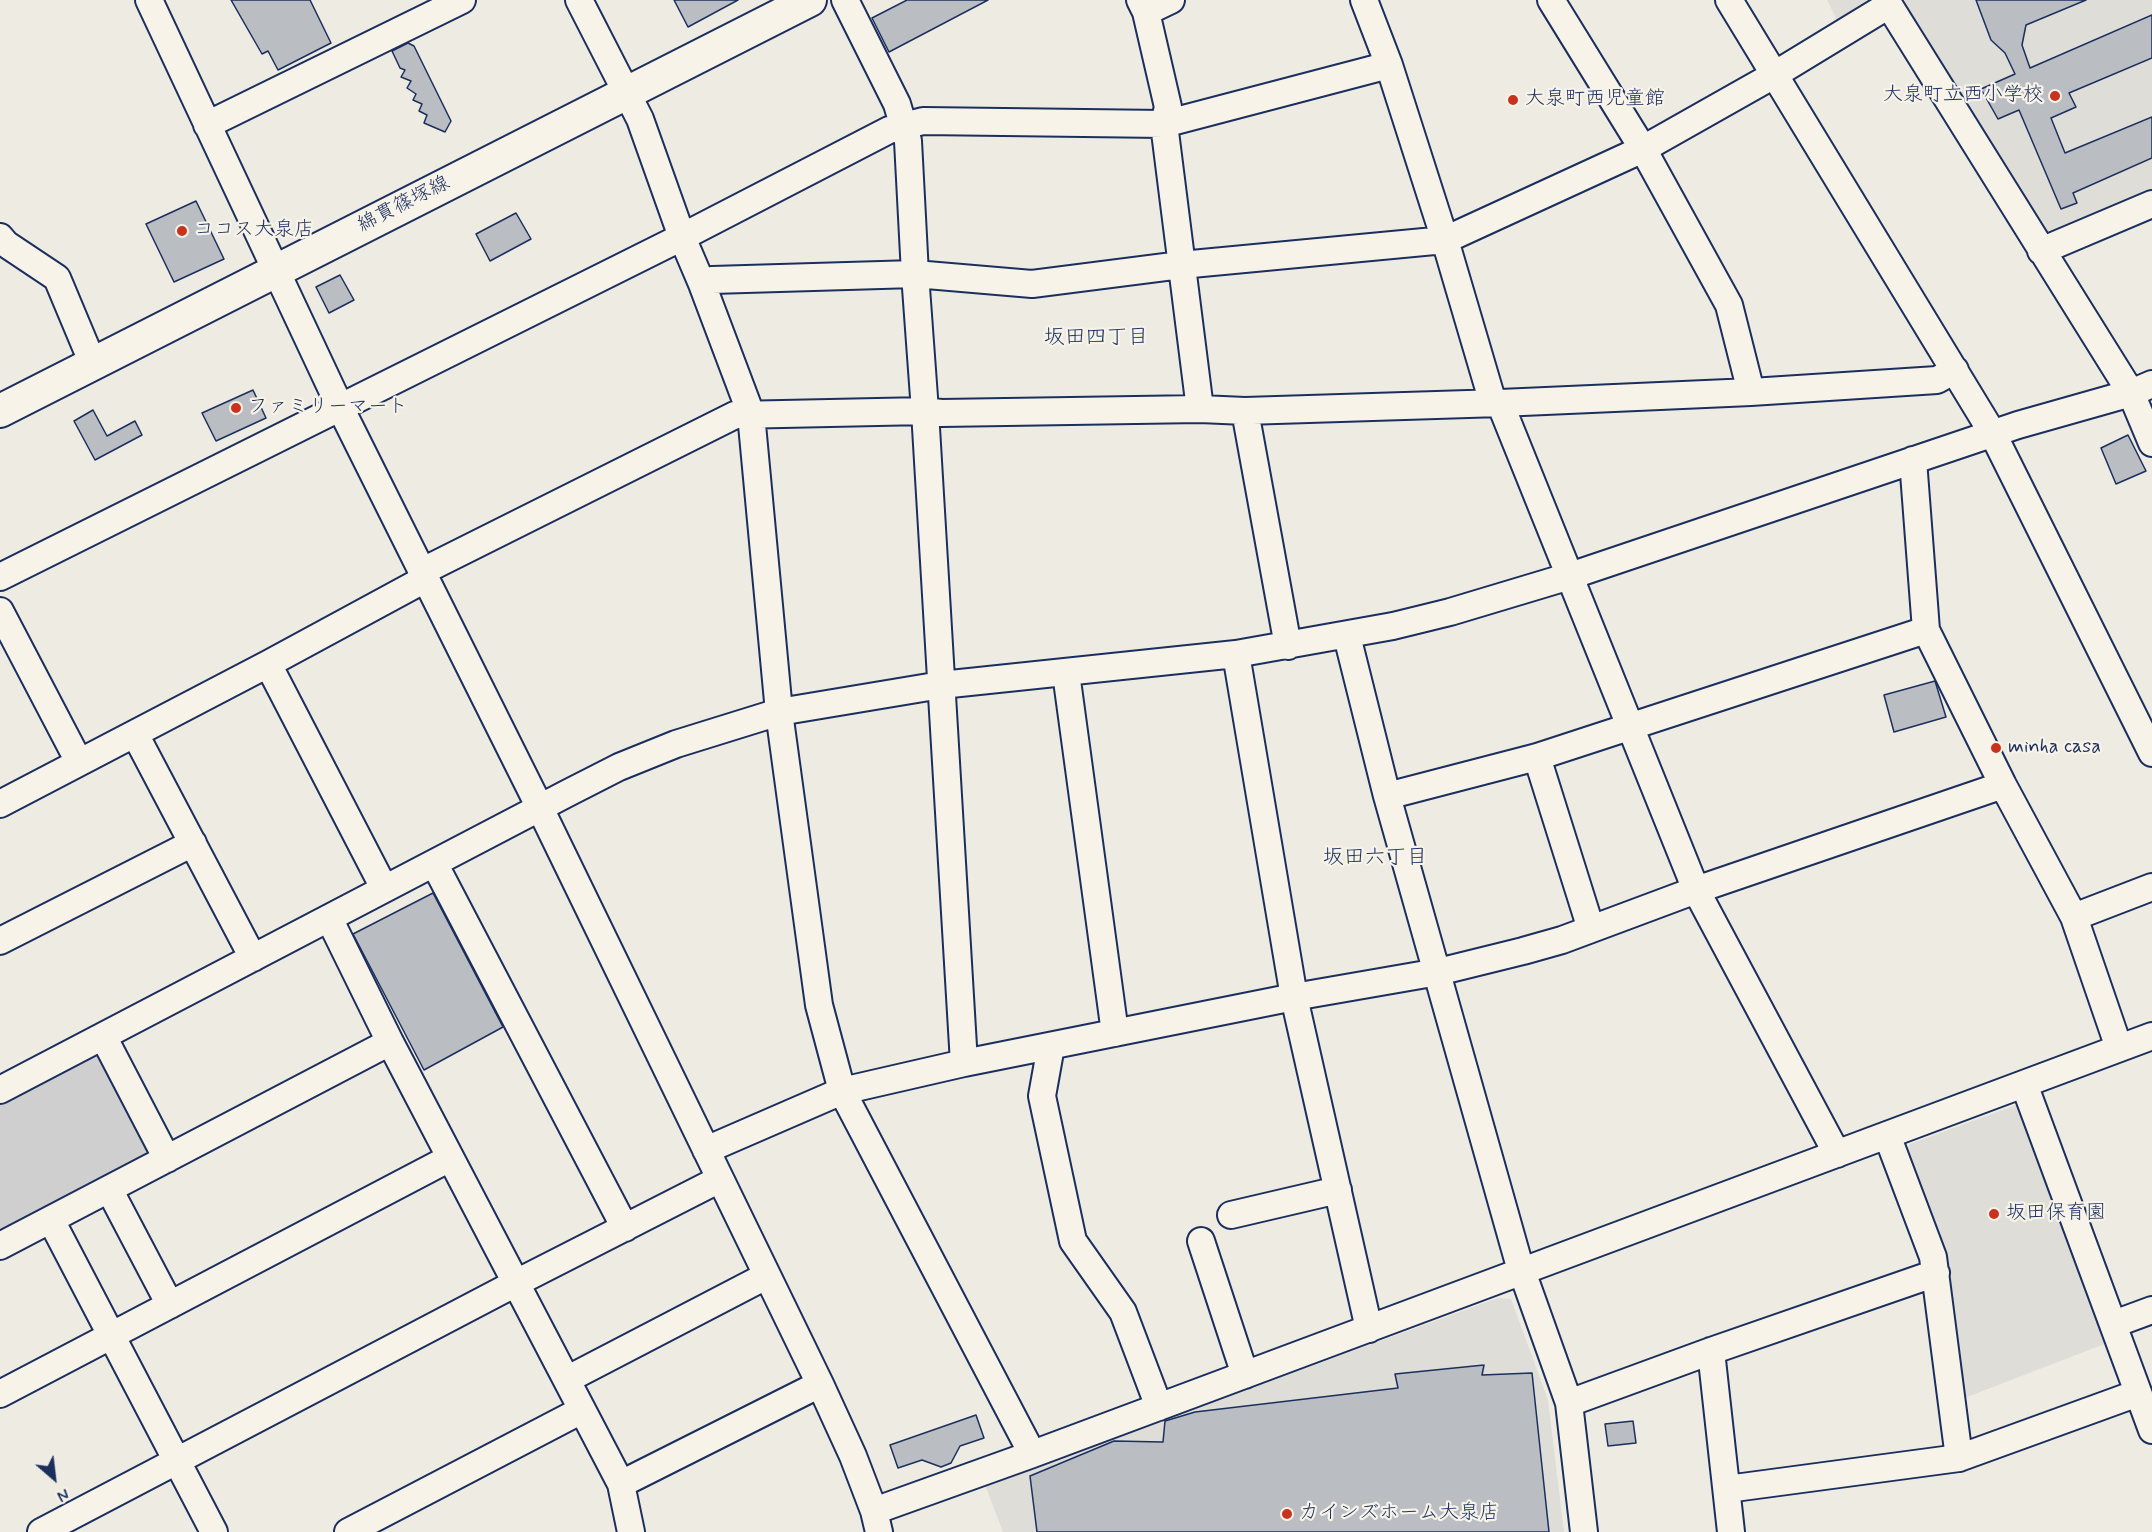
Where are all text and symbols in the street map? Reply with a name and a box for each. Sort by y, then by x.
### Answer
place label: 大泉町立西小学校 [1883,84,2043,108]
place label: 大泉町西児童館 [1525,88,1665,112]
marker: 大泉町立西小学校 [2048,89,2062,103]
marker: 大泉町西児童館 [1506,93,1520,107]
street label: 綿貫篠塚線 [354,172,454,238]
place label: ココス大泉店 [194,219,314,243]
marker: ココス大泉店 [175,224,189,238]
district label: 坂田四丁目 [1044,326,1148,352]
place label: ファミリーマート [248,396,408,420]
marker: ファミリーマート [229,401,243,415]
place label: minha casa [2008,736,2101,760]
marker: minha casa [1989,741,2003,755]
district label: 坂田六丁目 [1323,846,1427,872]
place label: 坂田保育園 [2006,1202,2106,1226]
marker: 坂田保育園 [1987,1207,2001,1221]
north arrow [24,1448,84,1508]
text: N [53,1483,72,1506]
place label: カインズホーム大泉店 [1299,1502,1499,1526]
marker: カインズホーム大泉店 [1280,1507,1294,1521]

